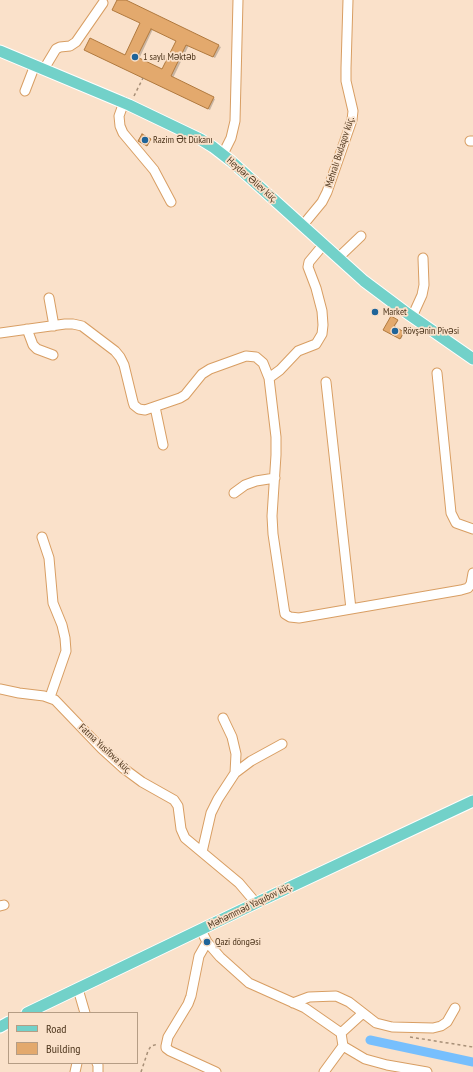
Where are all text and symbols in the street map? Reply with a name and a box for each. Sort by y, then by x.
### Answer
place label: 1 saylı Məktəb [143,51,196,63]
marker: 1 saylı Məktəb [130,52,140,62]
street label: Mehralı Budaqov küç. [323,115,357,189]
place label: Razim Ət Dükanı [153,134,213,146]
marker: Razim Ət Dükanı [140,135,150,145]
street label: Heydər Əliev küç. [224,155,280,205]
place label: Market [383,306,407,318]
marker: Market [370,307,380,317]
place label: Rövşənin Pivəsi [403,325,459,337]
marker: Rövşənin Pivəsi [390,326,400,336]
street label: Fatma Yusifova küç. [76,722,134,776]
street label: Məhəmməd Yaqubov küç. [206,881,294,931]
place label: Qazi döngəsi [215,936,261,948]
marker: Qazi döngəsi [202,937,212,947]
legend [8,1012,138,1064]
text: Road [46,1021,66,1036]
text: Building [46,1041,81,1056]

